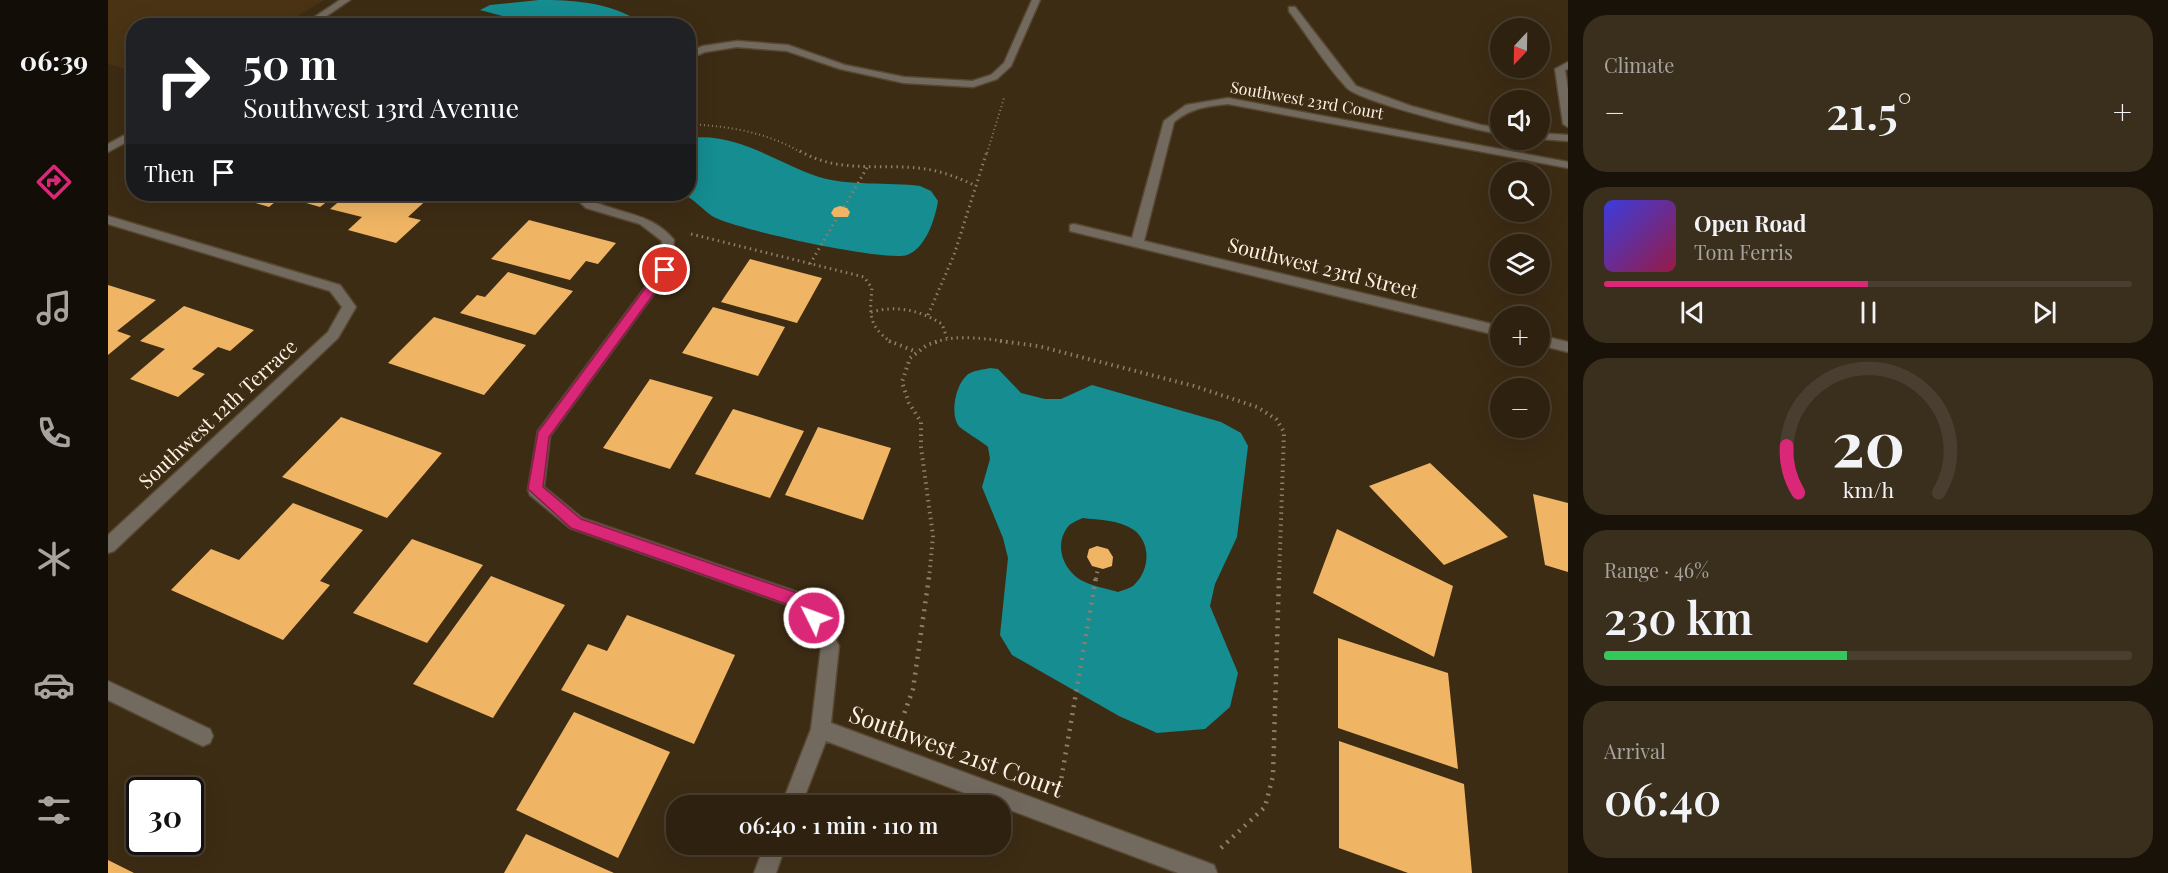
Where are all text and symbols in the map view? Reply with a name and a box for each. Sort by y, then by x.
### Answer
north arrow [1490,18,1550,78]
map controls [1490,18,1550,438]
text: 50 m [243,35,337,91]
text: 06:39 [20,42,88,78]
icon: right [144,42,222,120]
text: Climate [1604,51,1674,78]
street label: Southwest 23rd Court [1229,76,1386,123]
text: 21.5° [1826,81,1912,141]
text: Southwest 13rd Avenue [243,89,519,125]
text: − [1604,89,1625,133]
text: + [2113,89,2132,133]
button: sound [1490,90,1550,150]
icon: arrive [207,156,240,189]
text: Then [144,158,195,188]
icon: directions [33,161,75,203]
button: search [1490,162,1550,222]
text: Open Road [1694,208,1806,238]
street label: Southwest 23rd Street [1225,230,1422,304]
button: layers [1490,234,1550,294]
text: Tom Ferris [1694,238,1793,265]
pin [639,244,690,295]
icon: arrive [648,253,681,286]
icon: music [33,287,75,329]
icon: previous [1676,296,1709,329]
icon: pause [1852,296,1885,329]
icon: next [2028,296,2061,329]
button: + [1490,306,1550,366]
street label: Southwest 12th Terrace [132,332,302,494]
button: − [1490,378,1550,438]
text: 20 [1832,400,1904,484]
icon: phone [33,412,75,454]
text: km/h [1842,476,1894,504]
icon: climate [33,538,75,580]
text: Range · 46% [1604,556,1709,583]
position arrow [782,586,846,650]
text: 230 km [1604,586,1753,646]
icon: car [33,664,75,706]
street label: Southwest 21st Court [845,697,1069,804]
text: Arrival [1604,737,1666,764]
text: 06:40 [1604,767,1721,827]
speed limit sign: 30 [126,777,204,855]
icon: filters [33,789,75,831]
text: 06:40 · 1 min · 110 m [739,810,938,840]

